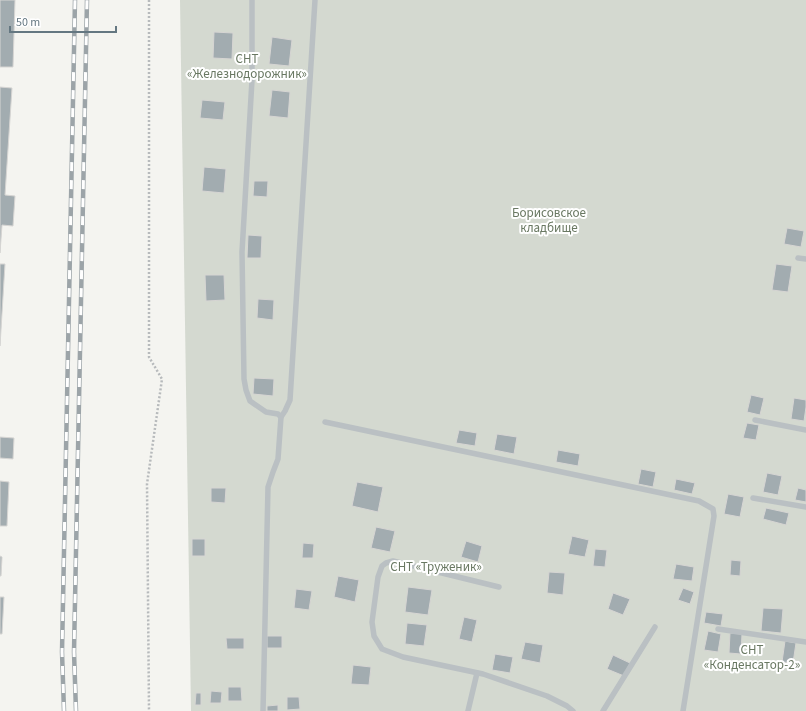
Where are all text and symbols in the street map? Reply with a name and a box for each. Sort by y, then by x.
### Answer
scale bar [10,8,116,34]
text: 50 m [16,14,40,31]
park label: СНТ «Железнодорожник» [187,50,307,83]
park label: Борисовское кладбище [512,204,586,237]
park label: СНТ «Труженик» [390,558,482,576]
park label: СНТ «Конденсатор-2» [704,641,800,674]

